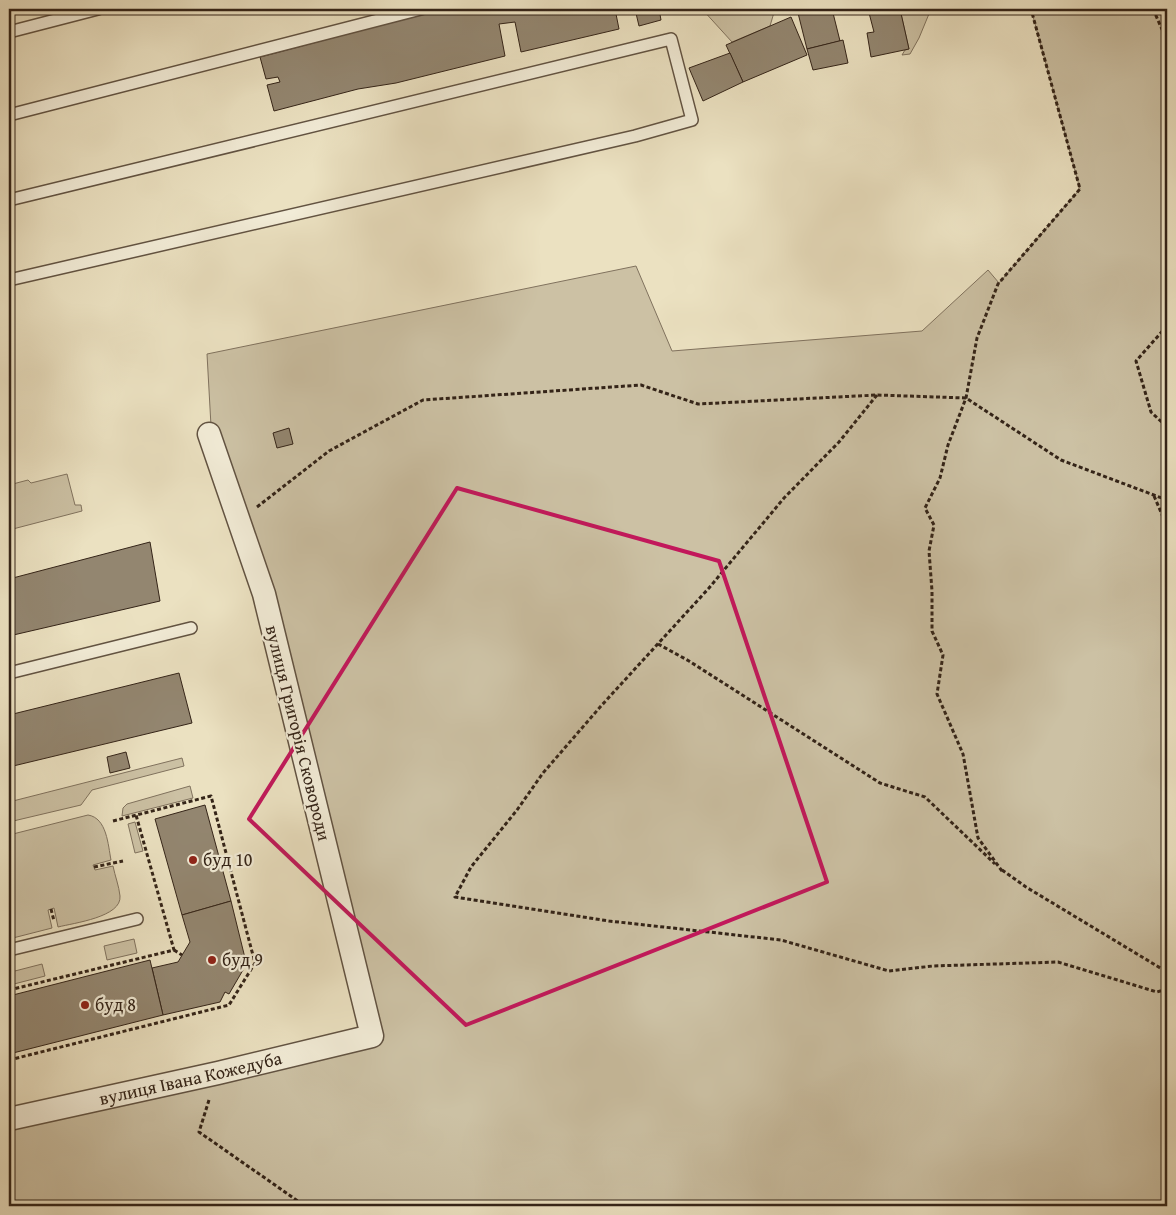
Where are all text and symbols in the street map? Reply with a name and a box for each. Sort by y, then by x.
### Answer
street label: вулиця Григорія Сковороди [259,622,338,844]
place label: буд 10 [203,846,253,873]
marker: буд 10 [187,854,199,866]
place label: буд 9 [222,946,263,973]
marker: буд 9 [206,954,218,966]
place label: буд 8 [95,991,136,1018]
marker: буд 8 [79,999,91,1011]
street label: вулиця Івана Кожедуба [97,1044,285,1112]

